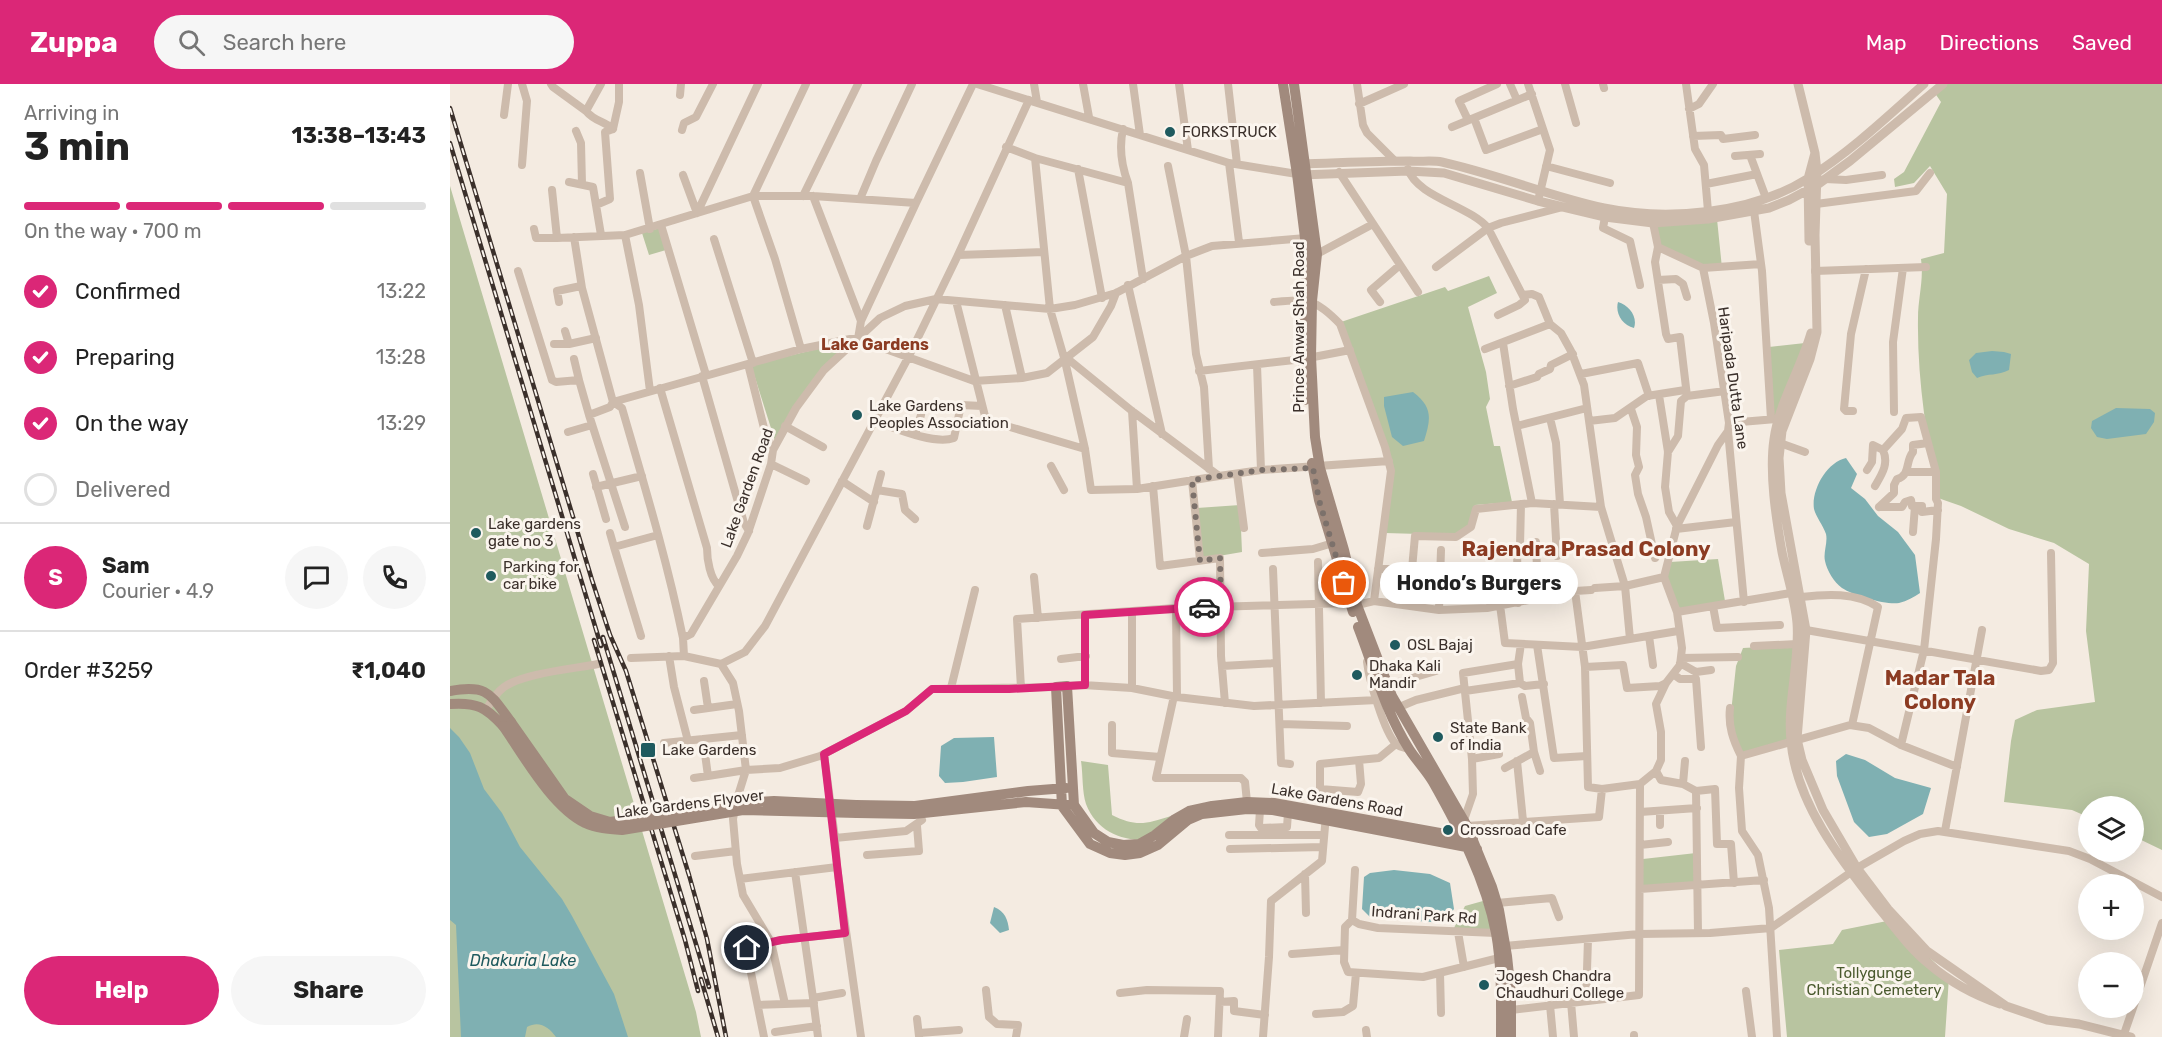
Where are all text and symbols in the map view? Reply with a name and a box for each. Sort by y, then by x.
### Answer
search box [154,15,574,69]
text: Zuppa [30,26,118,59]
icon: search [175,26,208,59]
text: Search here [223,29,346,56]
text: Map [1866,30,1907,55]
text: Directions [1940,30,2039,55]
text: Saved [2072,30,2132,55]
text: Arriving in [24,101,119,125]
text: 13:38–13:43 [291,122,426,149]
place label: FORKSTRUCK [1182,123,1277,141]
text: 3 min [24,124,130,170]
marker: FORKSTRUCK [1163,125,1177,139]
text: On the way · 700 m [24,219,202,243]
street label: Prince Anwar Shah Road [1290,241,1308,413]
icon: check [24,275,57,308]
text: Confirmed [75,278,181,305]
text: 13:22 [377,279,426,303]
street label: Haripada Dutta Lane [1714,306,1752,450]
district label: Lake Gardens [821,335,929,354]
icon: check [24,341,57,374]
text: Preparing [75,344,175,371]
text: 13:28 [376,345,426,369]
place label: Lake Gardens Peoples Association [869,397,1009,432]
icon: check [24,407,57,440]
marker: Lake Gardens Peoples Association [850,408,864,422]
text: On the way [75,410,189,437]
text: 13:29 [377,411,426,435]
street label: Lake Garden Road [717,426,777,550]
text: Delivered [75,476,171,503]
place label: Lake gardens gate no 3 [488,515,581,550]
marker: Lake gardens gate no 3 [469,526,483,540]
district label: Rajendra Prasad Colony [1461,536,1711,561]
button: chat [285,546,348,609]
button: phone [363,546,426,609]
text: Sam [102,552,150,579]
pin [1318,557,1369,608]
place label: Parking for car bike [503,558,580,593]
callout: Hondo’s Burgers [1380,562,1578,604]
text: S [48,564,63,591]
icon: bag [1327,566,1360,599]
marker: Parking for car bike [484,569,498,583]
text: Hondo’s Burgers [1397,571,1561,595]
courier [1174,577,1234,637]
text: Courier · 4.9 [102,579,214,603]
icon: car [1188,591,1221,624]
place label: OSL Bajaj [1407,636,1473,654]
marker: OSL Bajaj [1388,638,1402,652]
text: Order #3259 [24,657,153,684]
text: ₹1,040 [351,657,426,684]
place label: Dhaka Kali Mandir [1369,657,1441,692]
district label: Madar Tala Colony [1885,665,1995,714]
marker: Dhaka Kali Mandir [1350,668,1364,682]
place label: State Bank of India [1450,719,1527,754]
marker: State Bank of India [1431,730,1445,744]
marker: Lake Gardens [639,741,657,759]
place label: Lake Gardens [662,741,757,759]
street label: Lake Gardens Road [1270,780,1404,820]
street label: Lake Gardens Flyover [615,786,765,822]
map controls [2078,796,2144,1018]
button: layers [2078,796,2144,862]
place label: Crossroad Cafe [1460,821,1567,839]
marker: Crossroad Cafe [1441,823,1455,837]
button: + [2078,874,2144,940]
street label: Indrani Park Rd [1371,902,1477,928]
pin [721,922,772,973]
icon: home [730,931,763,964]
water label: Dhakuria Lake [470,951,576,970]
button: − [2078,952,2144,1018]
button: Help [24,956,219,1025]
button: Share [231,956,426,1025]
park label: Tollygunge Christian Cemetery [1807,964,1941,999]
place label: Jogesh Chandra Chaudhuri College [1496,967,1624,1002]
marker: Jogesh Chandra Chaudhuri College [1477,978,1491,992]

